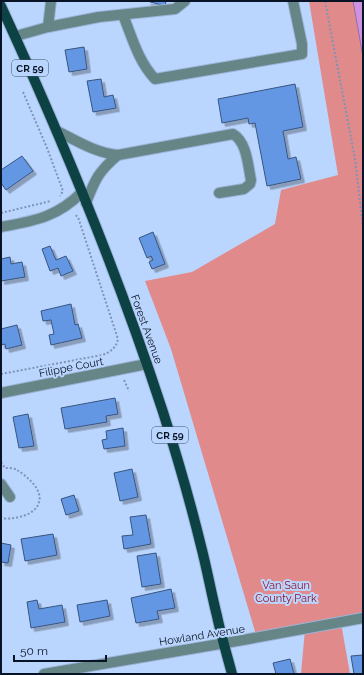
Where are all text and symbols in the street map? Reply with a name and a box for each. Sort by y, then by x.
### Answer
road number: CR 59 [12,60,48,76]
street label: Forest Avenue [128,293,165,366]
street label: Filippe Court [38,355,105,380]
road number: CR 59 [152,427,188,443]
park label: Van Saun County Park [255,579,317,605]
street label: Howland Avenue [158,622,246,649]
scale bar [14,637,106,663]
text: 50 m [20,644,48,658]

